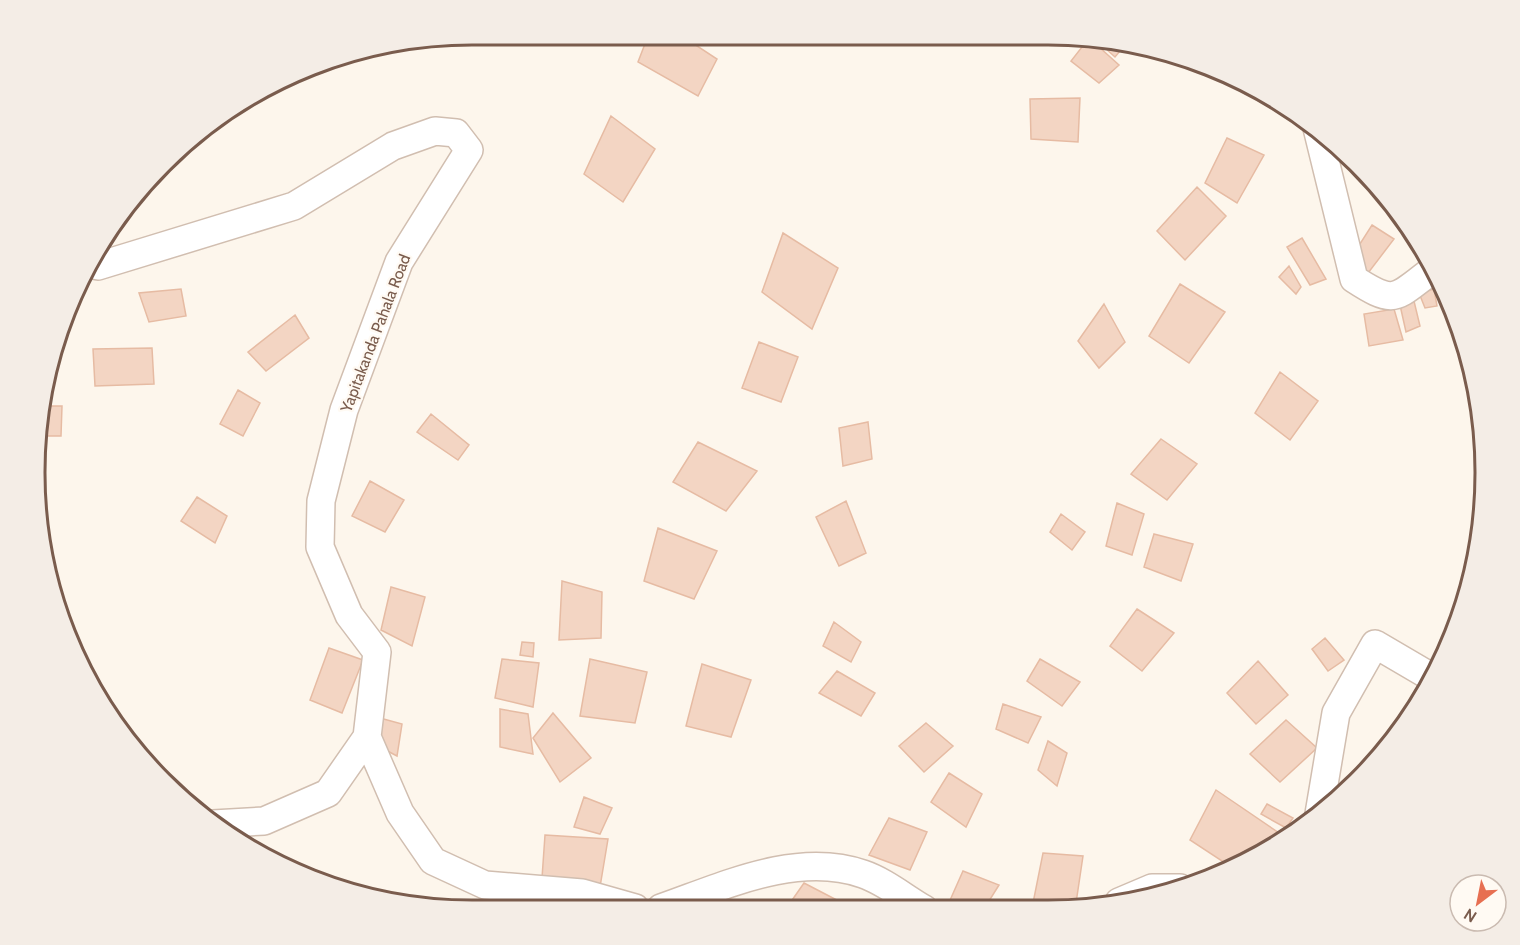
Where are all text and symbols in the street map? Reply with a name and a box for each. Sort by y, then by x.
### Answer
street label: Yapitakanda Pahala Road [336,252,414,416]
north arrow [1448,873,1508,933]
text: N [1460,904,1480,926]

